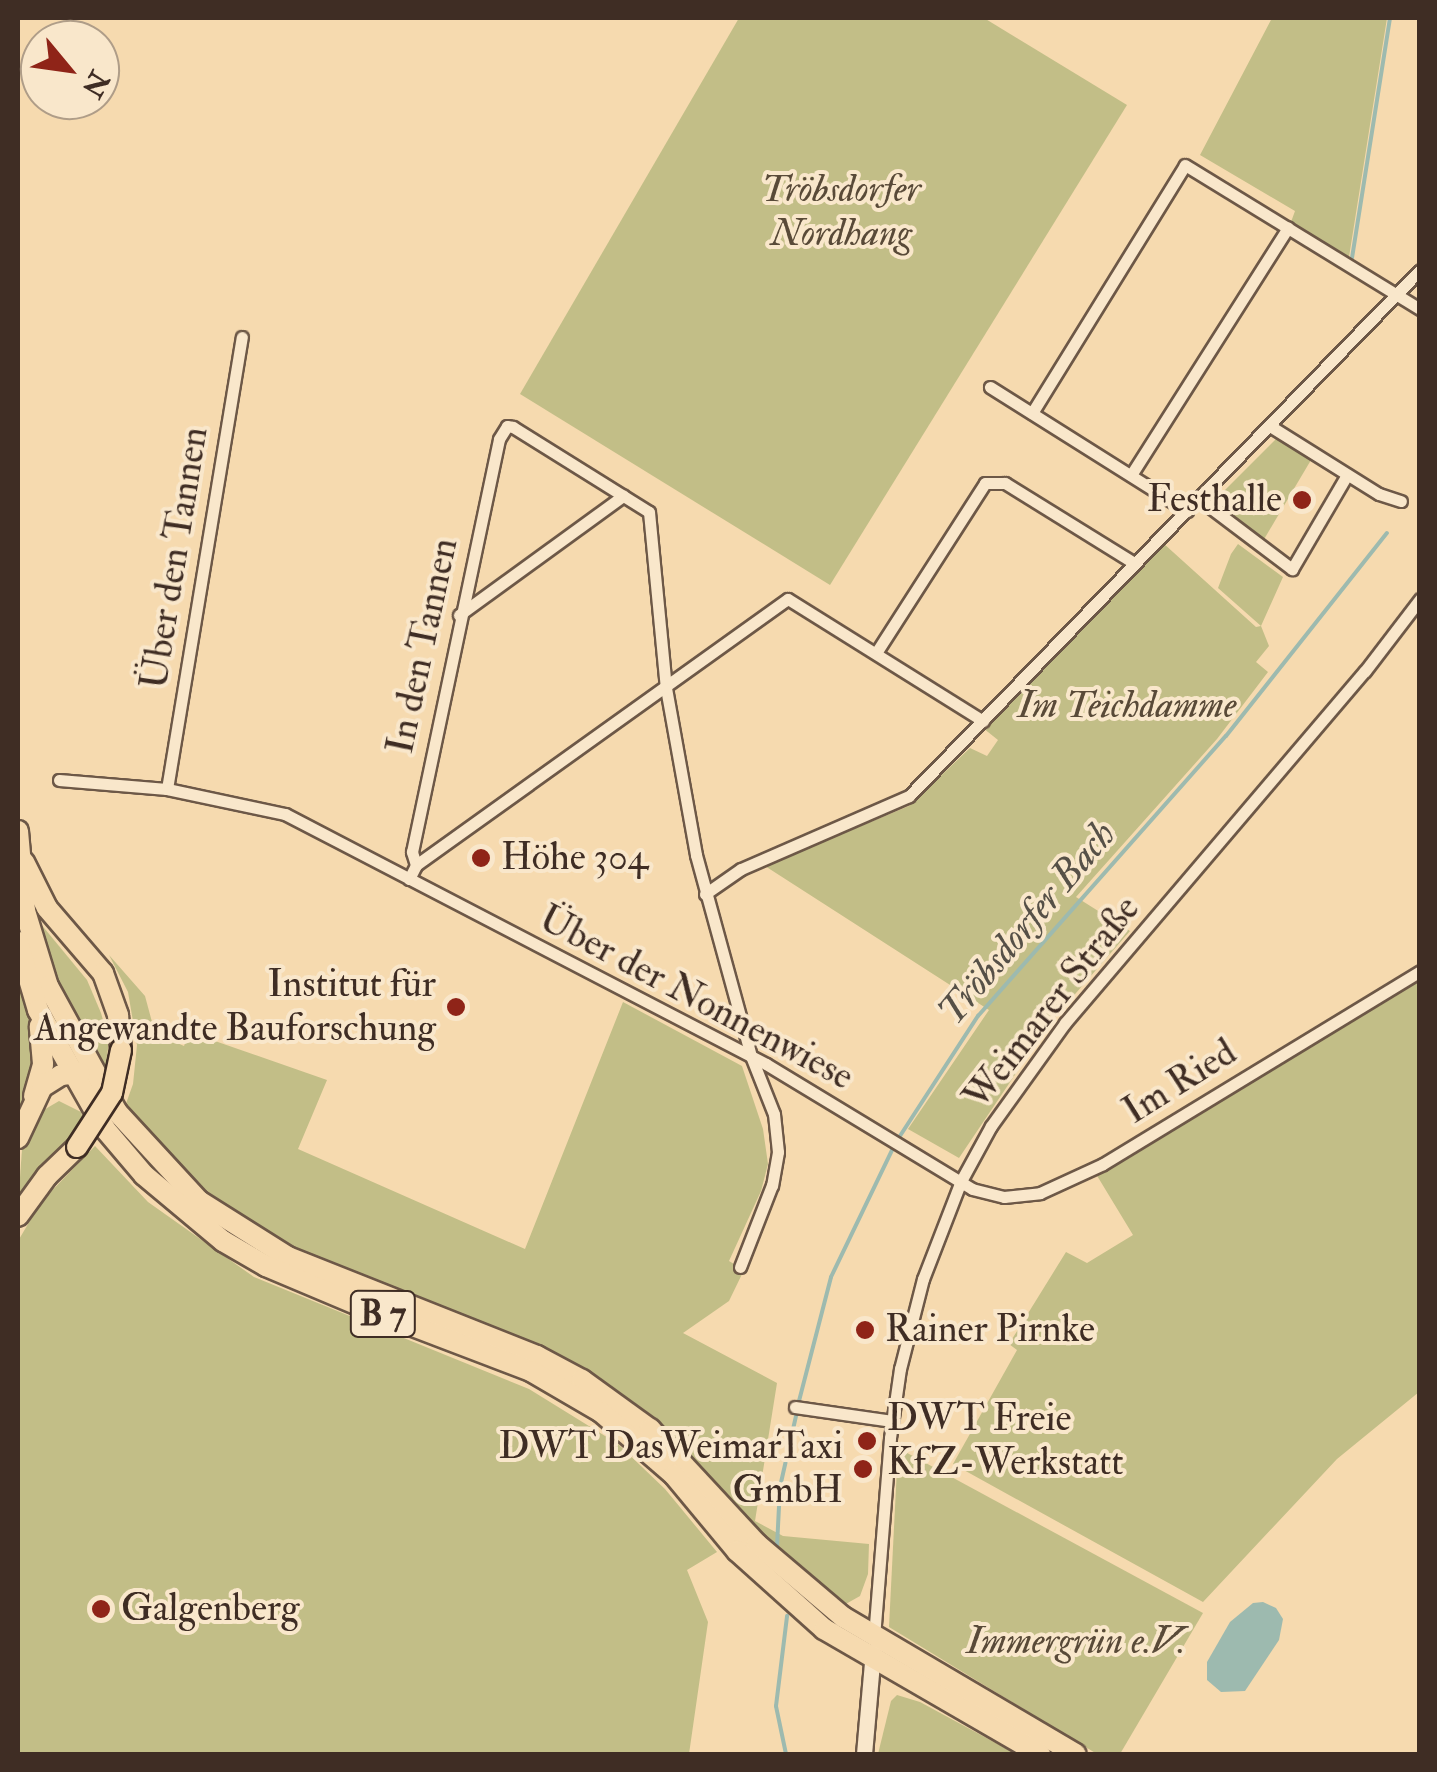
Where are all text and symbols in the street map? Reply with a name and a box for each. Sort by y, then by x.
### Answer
north arrow [20,20,120,120]
text: N [74,64,116,103]
park label: Tröbsdorfer Nordhang [761,167,921,256]
street label: Über den Tannen [132,424,218,692]
place label: Festhalle [1147,477,1282,523]
marker: Festhalle [1291,489,1313,511]
street label: In den Tannen [378,534,468,758]
park label: Im Teichdamme [1018,683,1236,729]
water label: Tröbsdorfer Bach [928,811,1126,1035]
place label: Höhe 304 [501,835,648,881]
marker: Höhe 304 [470,847,492,869]
street label: Weimarer Straße [955,887,1149,1119]
street label: Über der Nonnenwiese [531,896,861,1100]
place label: Institut für Angewandte Bauforschung [34,962,436,1052]
marker: Institut für Angewandte Bauforschung [445,996,467,1018]
street label: Im Ried [1115,1030,1245,1134]
road number: B 7 [348,1284,418,1344]
place label: Rainer Pirnke [885,1307,1095,1353]
marker: Rainer Pirnke [854,1319,876,1341]
place label: DWT Freie KfZ-Werkstatt [887,1396,1124,1486]
place label: DWT DasWeimarTaxi GmbH [499,1424,843,1514]
marker: DWT Freie KfZ-Werkstatt [856,1430,878,1452]
marker: DWT DasWeimarTaxi GmbH [852,1458,874,1480]
place label: Galgenberg [121,1586,300,1632]
marker: Galgenberg [90,1598,112,1620]
park label: Immergrün e.V. [967,1619,1185,1665]

